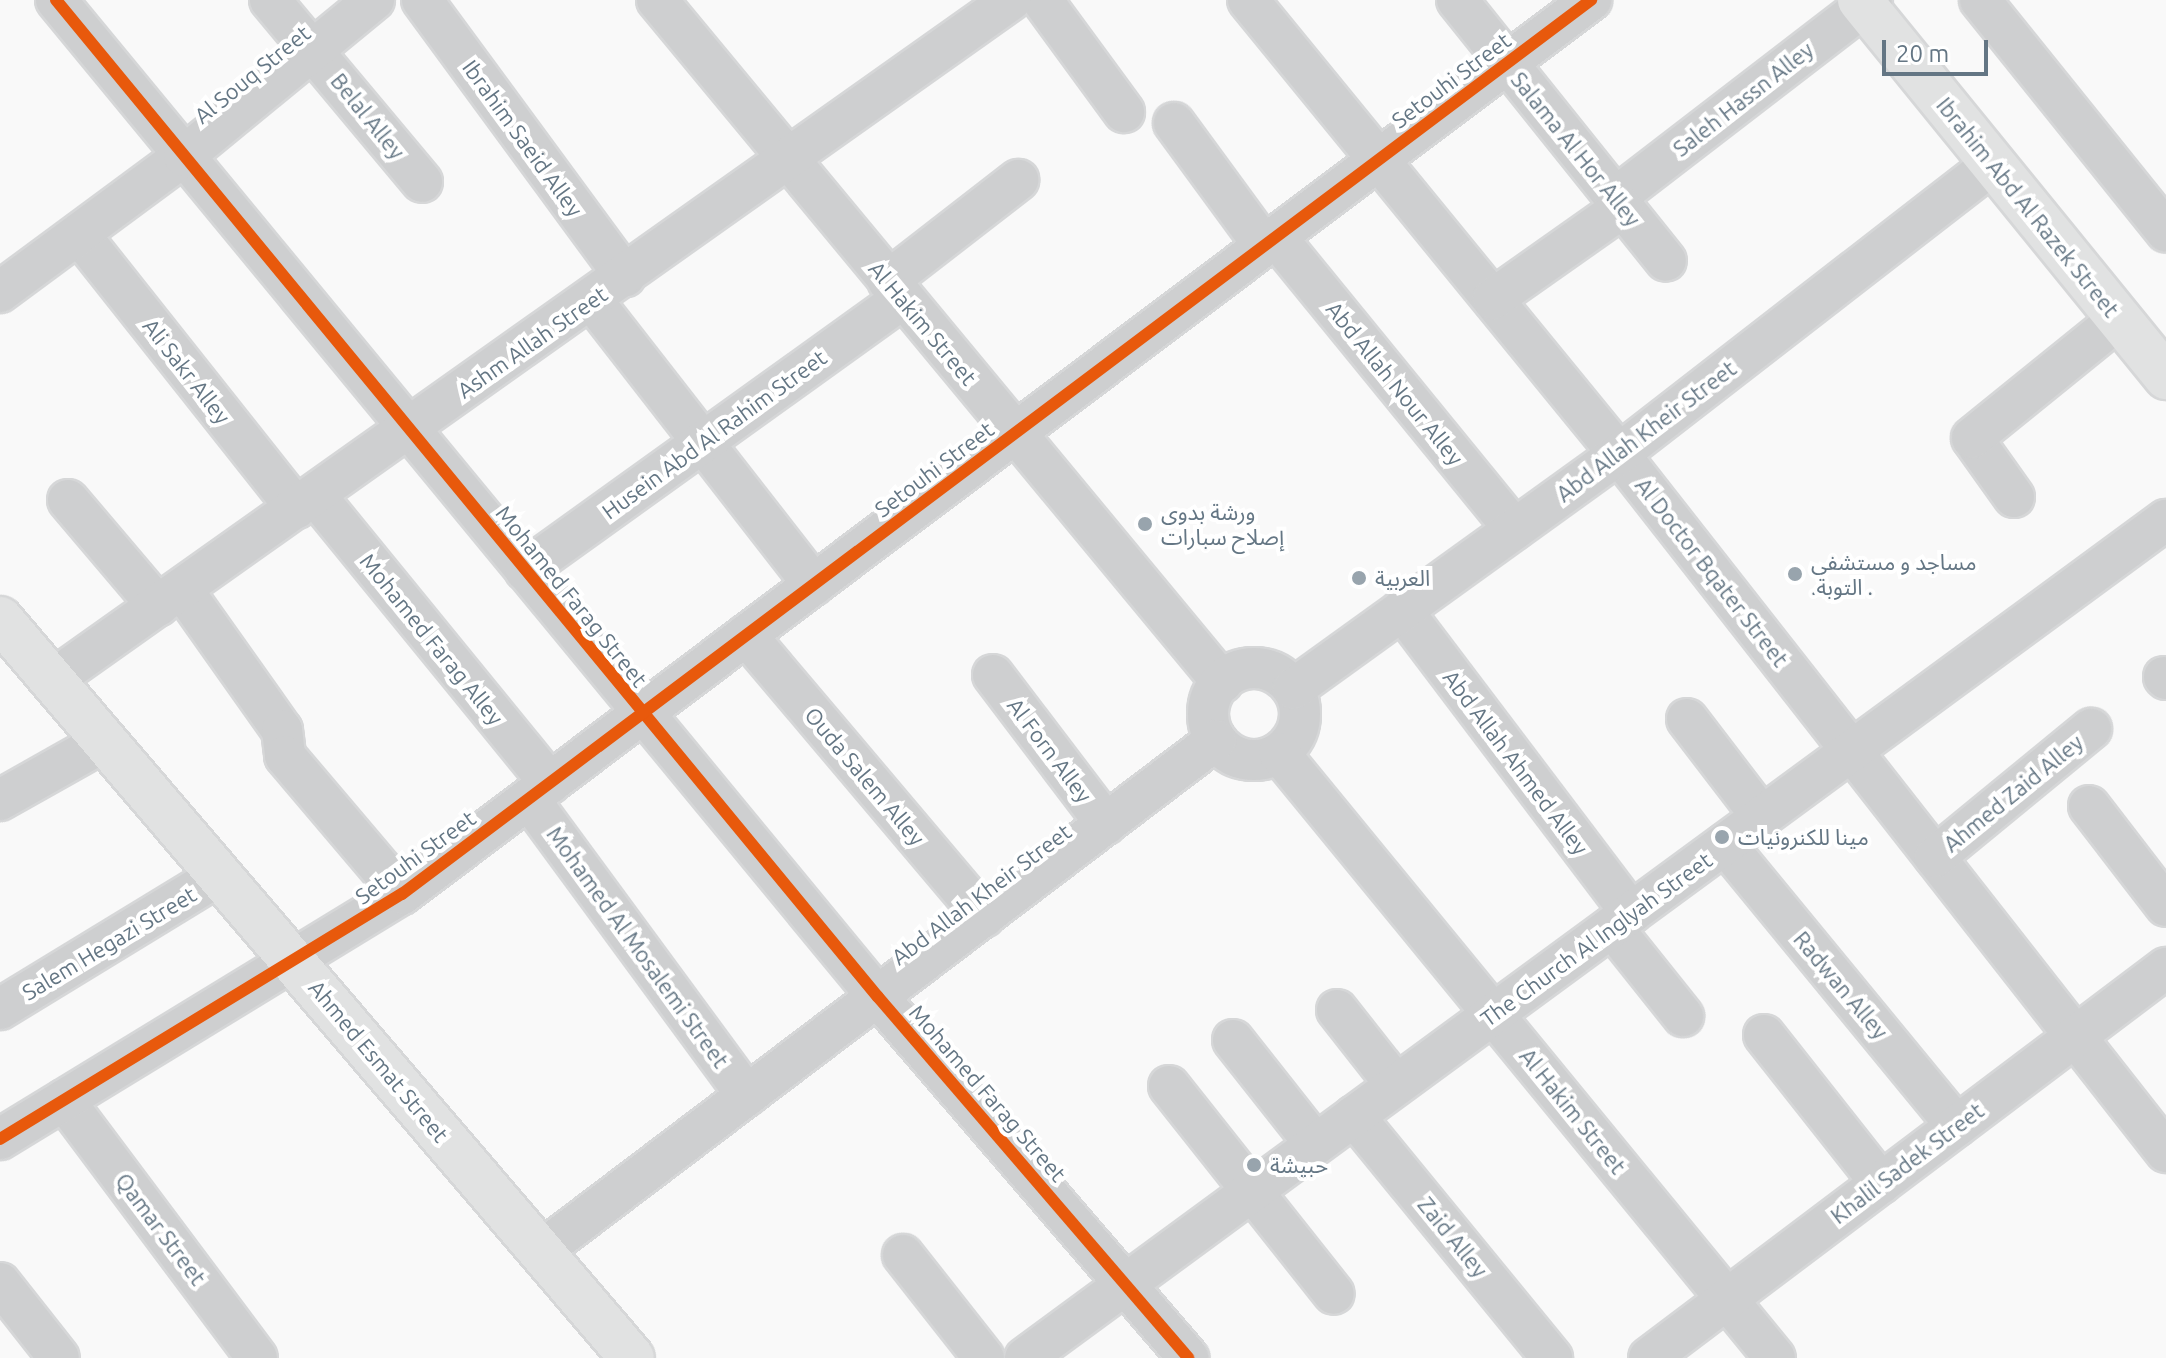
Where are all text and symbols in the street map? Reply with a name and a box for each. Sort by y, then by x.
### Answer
street label: Al Souq Street [189,19,315,129]
scale bar [1886,24,1992,74]
street label: Setouhi Street [1386,27,1516,133]
street label: Saleh Hassn Alley [1668,36,1818,162]
text: 20 m [1896,40,1949,67]
street label: Ibrahim Saeid Alley [457,55,589,221]
street label: Salama Al Hor Alley [1506,67,1646,231]
street label: Belal Alley [325,68,411,164]
street label: Ibrahim Abd Al Razek Street [1931,92,2125,322]
street label: Al Hakim Street [864,256,982,390]
street label: Ashm Allah Street [452,280,612,404]
street label: Abd Allah Nour Alley [1321,296,1469,470]
street label: Ali Sakr Alley [138,313,236,429]
street label: Husein Abd Al Rahim Street [597,344,831,524]
street label: Abd Allah Kheir Street [1551,355,1741,507]
street label: Setouhi Street [869,416,999,522]
street label: Al Doctor Bqater Street [1630,472,1794,672]
place label: ورشة بدوى إصلاح سبارات [1161,498,1284,550]
street label: Mohamed Farag Street [491,500,653,692]
marker: ورشة بدوى إصلاح سبارات [1136,515,1154,533]
street label: Mohamed Farag Alley [355,548,509,730]
place label: مساجد و مستشفى .التوبة . [1811,548,1976,600]
place label: العربية [1375,565,1430,591]
marker: مساجد و مستشفى .التوبة . [1786,565,1804,583]
marker: العربية [1350,569,1368,587]
street label: Abd Allah Ahmed Alley [1438,664,1594,860]
street label: Al Forn Alley [1002,693,1098,807]
street label: Ouda Salem Alley [800,702,930,850]
street label: Ahmed Zaid Alley [1938,729,2088,857]
street label: Setouhi Street [350,805,480,909]
street label: Abd Allah Kheir Street [886,818,1076,970]
street label: Mohamed Al Mosalemi Street [542,821,734,1073]
place label: مينا للكنرونيات [1738,824,1869,850]
marker: مينا للكنرونيات [1713,828,1731,846]
street label: The Church Al Inglyah Street [1475,846,1717,1032]
street label: Salem Hegazi Street [17,881,201,1005]
street label: Radwan Alley [1788,926,1894,1044]
street label: Ahmed Esmat Street [304,975,454,1147]
street label: Mohamed Farag Street [904,999,1072,1187]
street label: Al Hakim Street [1514,1043,1632,1179]
street label: Khalil Sadek Street [1825,1097,1989,1229]
place label: حبيشة [1270,1152,1328,1178]
marker: حبيشة [1245,1156,1263,1174]
street label: Qamar Street [110,1168,212,1290]
street label: Zaid Alley [1413,1192,1493,1282]

